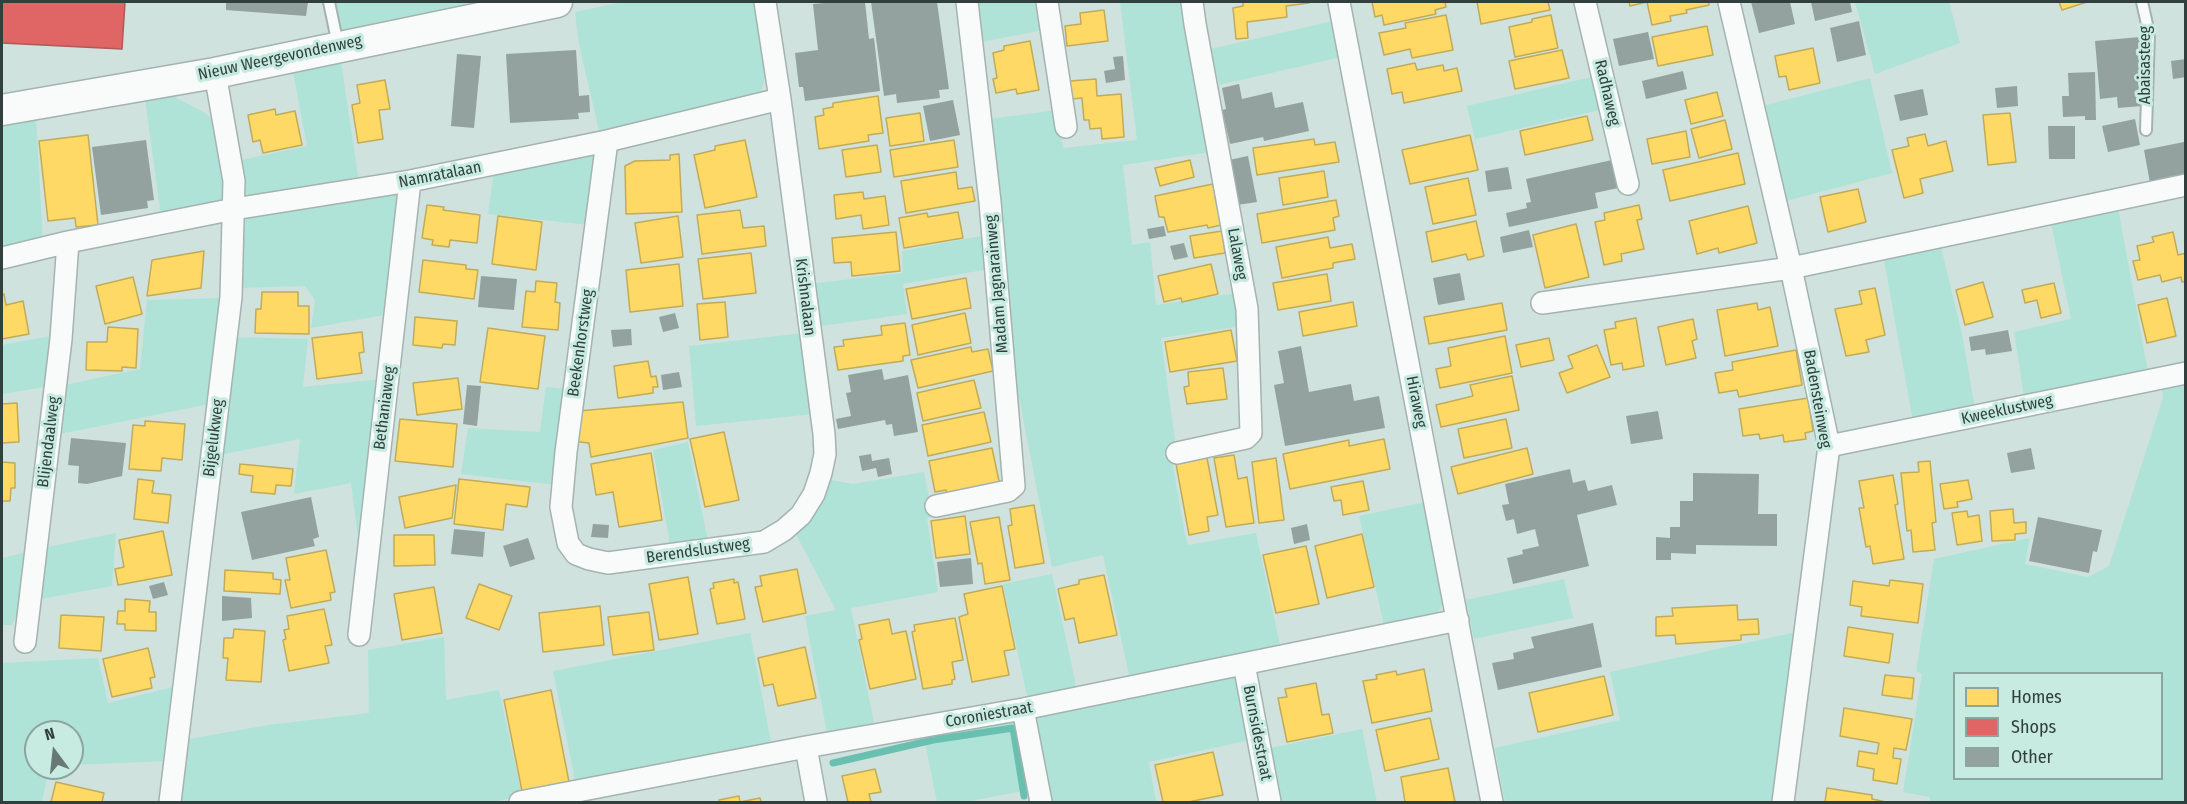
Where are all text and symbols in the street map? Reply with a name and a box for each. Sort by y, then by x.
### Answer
street label: Abaisasteeg [2136,26,2156,104]
street label: Nieuw Weergevondenweg [196,31,364,85]
street label: Radhaweg [1590,58,1624,128]
street label: Namratalaan [397,158,483,192]
street label: Madam Jagnarainweg [981,214,1013,354]
street label: Lalaweg [1223,226,1251,282]
street label: Krishnalaan [791,257,819,337]
street label: Beekenhorstweg [564,288,598,398]
street label: Badensteinweg [1799,348,1835,450]
street label: Bethaniaweg [370,365,400,451]
street label: Hiraweg [1402,374,1430,430]
street label: Kweeklustweg [1960,391,2054,429]
street label: Blijendaalweg [34,395,64,489]
street label: Bijgelukweg [200,398,228,478]
street label: Berendslustweg [645,534,751,568]
legend [1953,672,2163,780]
street label: Burnsidestraat [1238,684,1276,782]
text: Homes [2011,686,2062,708]
street label: Coroniestraat [944,698,1034,732]
text: Shops [2011,716,2056,738]
north arrow [24,720,84,780]
text: N [43,724,57,744]
text: Other [2011,746,2053,768]

